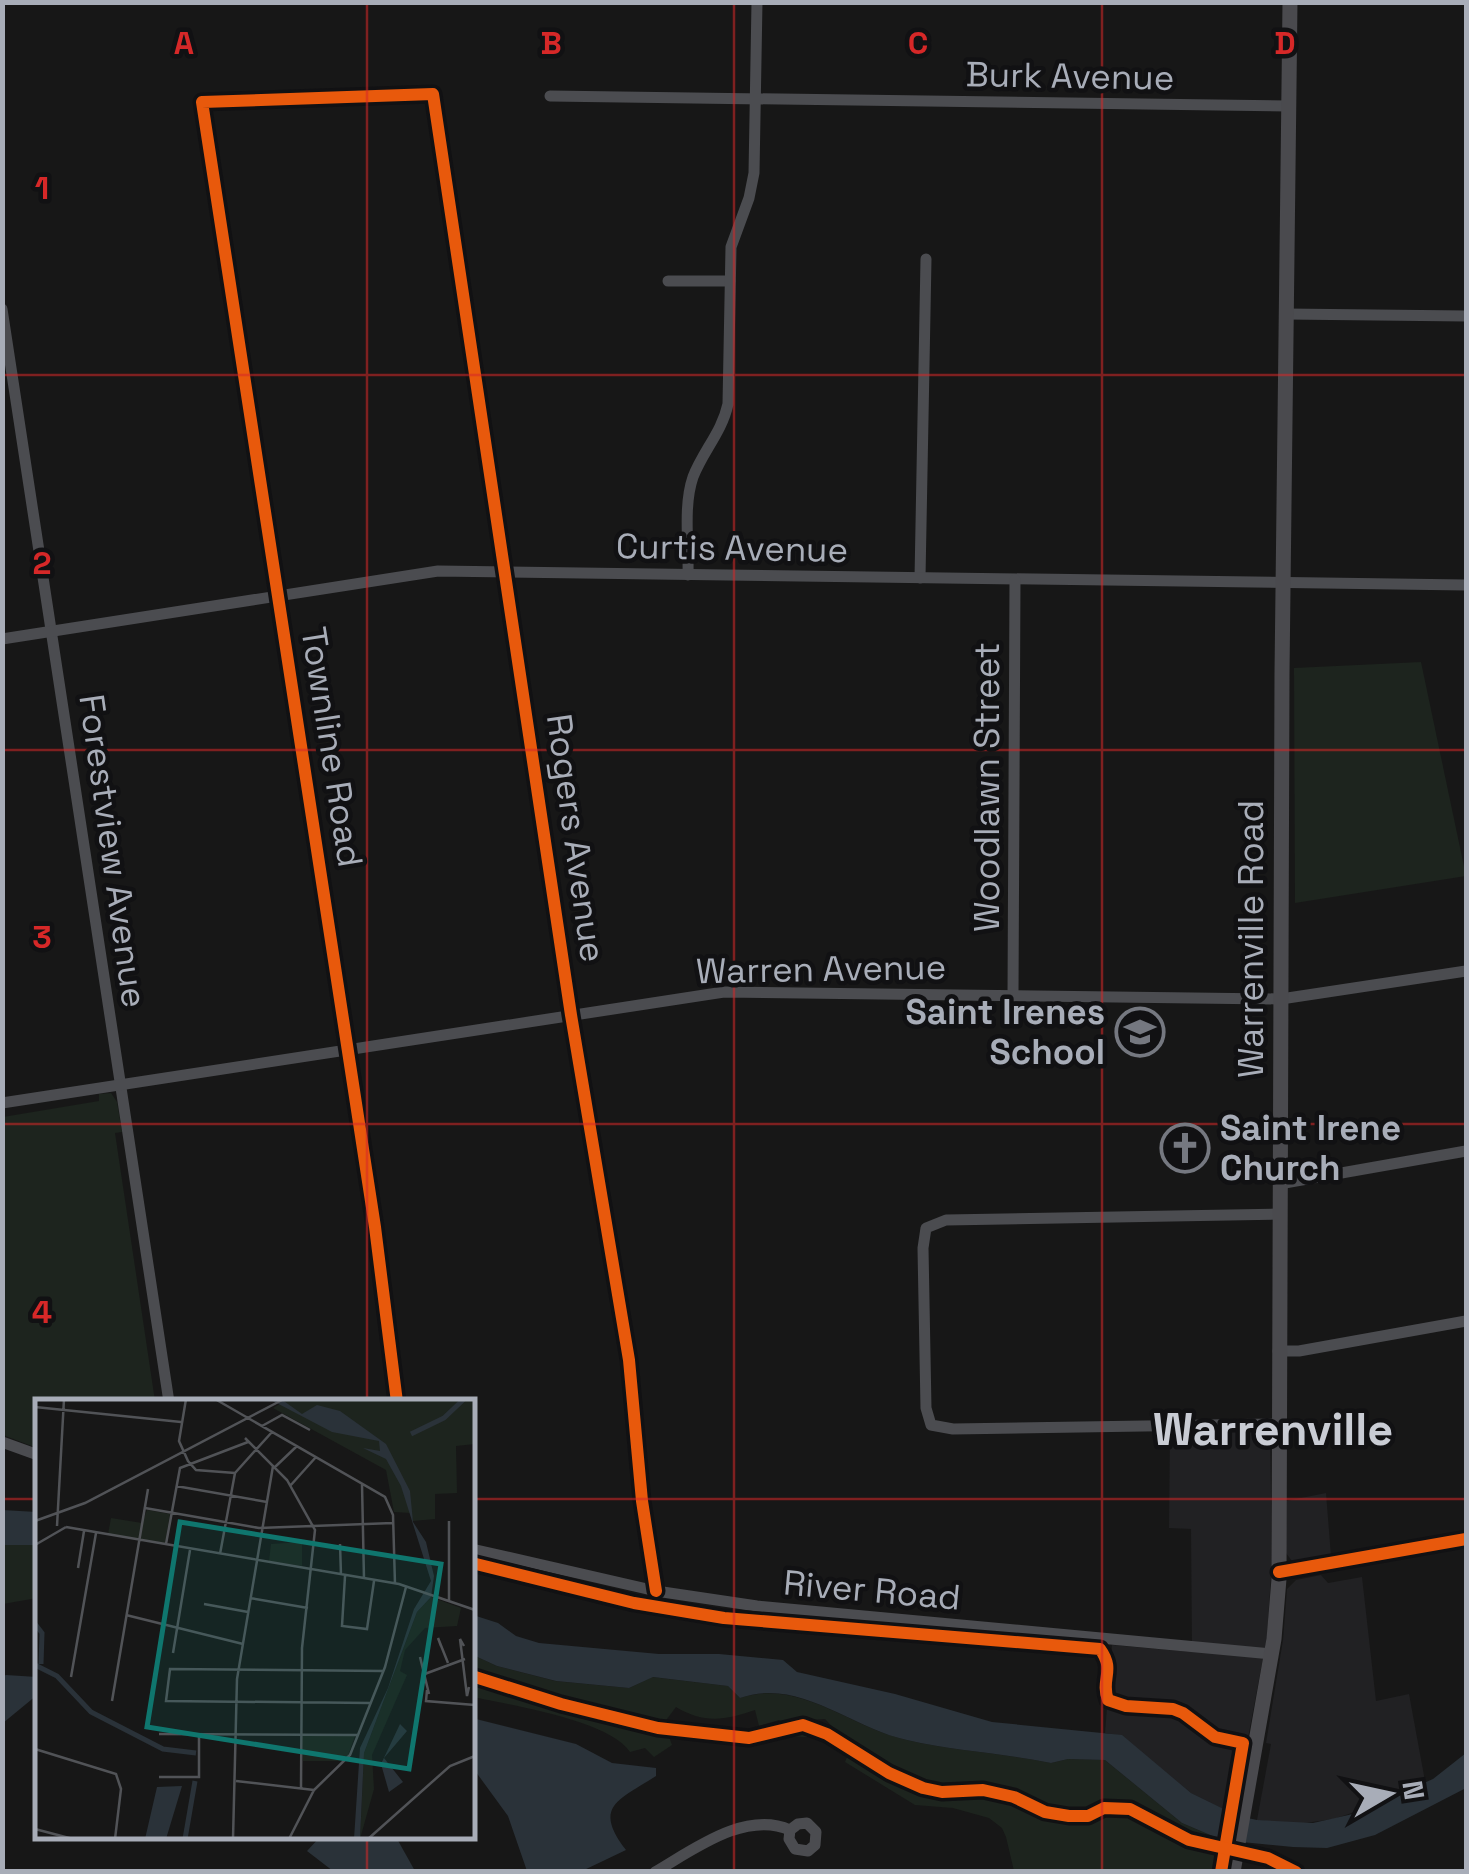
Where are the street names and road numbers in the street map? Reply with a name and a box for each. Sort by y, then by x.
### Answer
street label: Burk Avenue [965,52,1175,100]
street label: Curtis Avenue [615,524,849,572]
street label: Townline Road [291,624,373,870]
street label: Woodlawn Street [965,642,1009,932]
street label: Forestview Avenue [69,692,157,1010]
street label: Rogers Avenue [537,711,615,965]
street label: Warrenville Road [1229,800,1273,1078]
street label: Warren Avenue [695,945,947,993]
street label: River Road [782,1560,962,1620]

